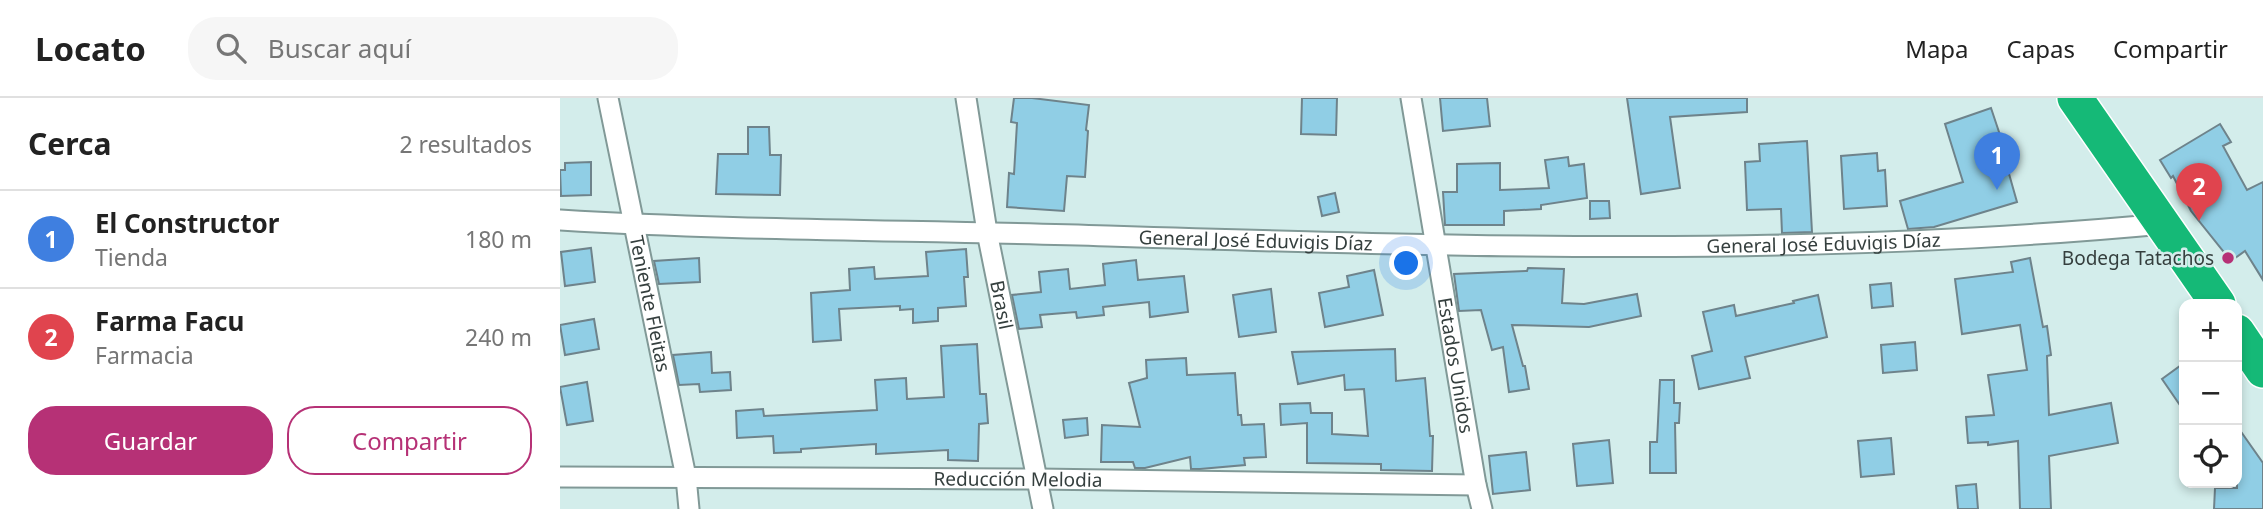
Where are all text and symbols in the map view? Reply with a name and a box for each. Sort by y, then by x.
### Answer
search box [188,17,678,80]
text: Locato [35,26,146,71]
icon: search [212,29,250,67]
text: Buscar aquí [268,30,411,66]
text: Mapa [1905,32,1969,65]
text: Capas [2007,32,2075,65]
text: Compartir [2113,32,2228,65]
text: Cerca [28,123,111,164]
text: 2 resultados [399,128,532,160]
pin: 1 [1974,132,2020,190]
pin: 2 [2176,163,2222,221]
text: El Constructor [95,205,279,241]
text: 1 [44,223,58,255]
text: 180 m [465,223,532,255]
street label: General José Eduvigis Díaz [1138,224,1373,256]
street label: General José Eduvigis Díaz [1706,227,1941,259]
street label: Teniente Fleitas [624,233,677,374]
text: Tienda [95,241,168,273]
place label: Bodega Tatachos [2062,245,2214,271]
your location [1389,246,1423,280]
marker: Bodega Tatachos [2220,250,2236,266]
street label: Brasil [984,278,1019,332]
street label: Estados Unidos [1432,295,1480,435]
map controls [2179,299,2242,488]
button: + [2179,299,2242,362]
text: Farma Facu [95,303,244,339]
text: 2 [44,321,58,353]
text: 240 m [465,321,532,353]
text: Farmacia [95,339,194,371]
button: − [2179,362,2242,425]
button: Guardar [28,406,273,475]
button: Compartir [287,406,532,475]
button: locate [2179,425,2242,488]
street label: Reducción Melodia [933,466,1103,493]

